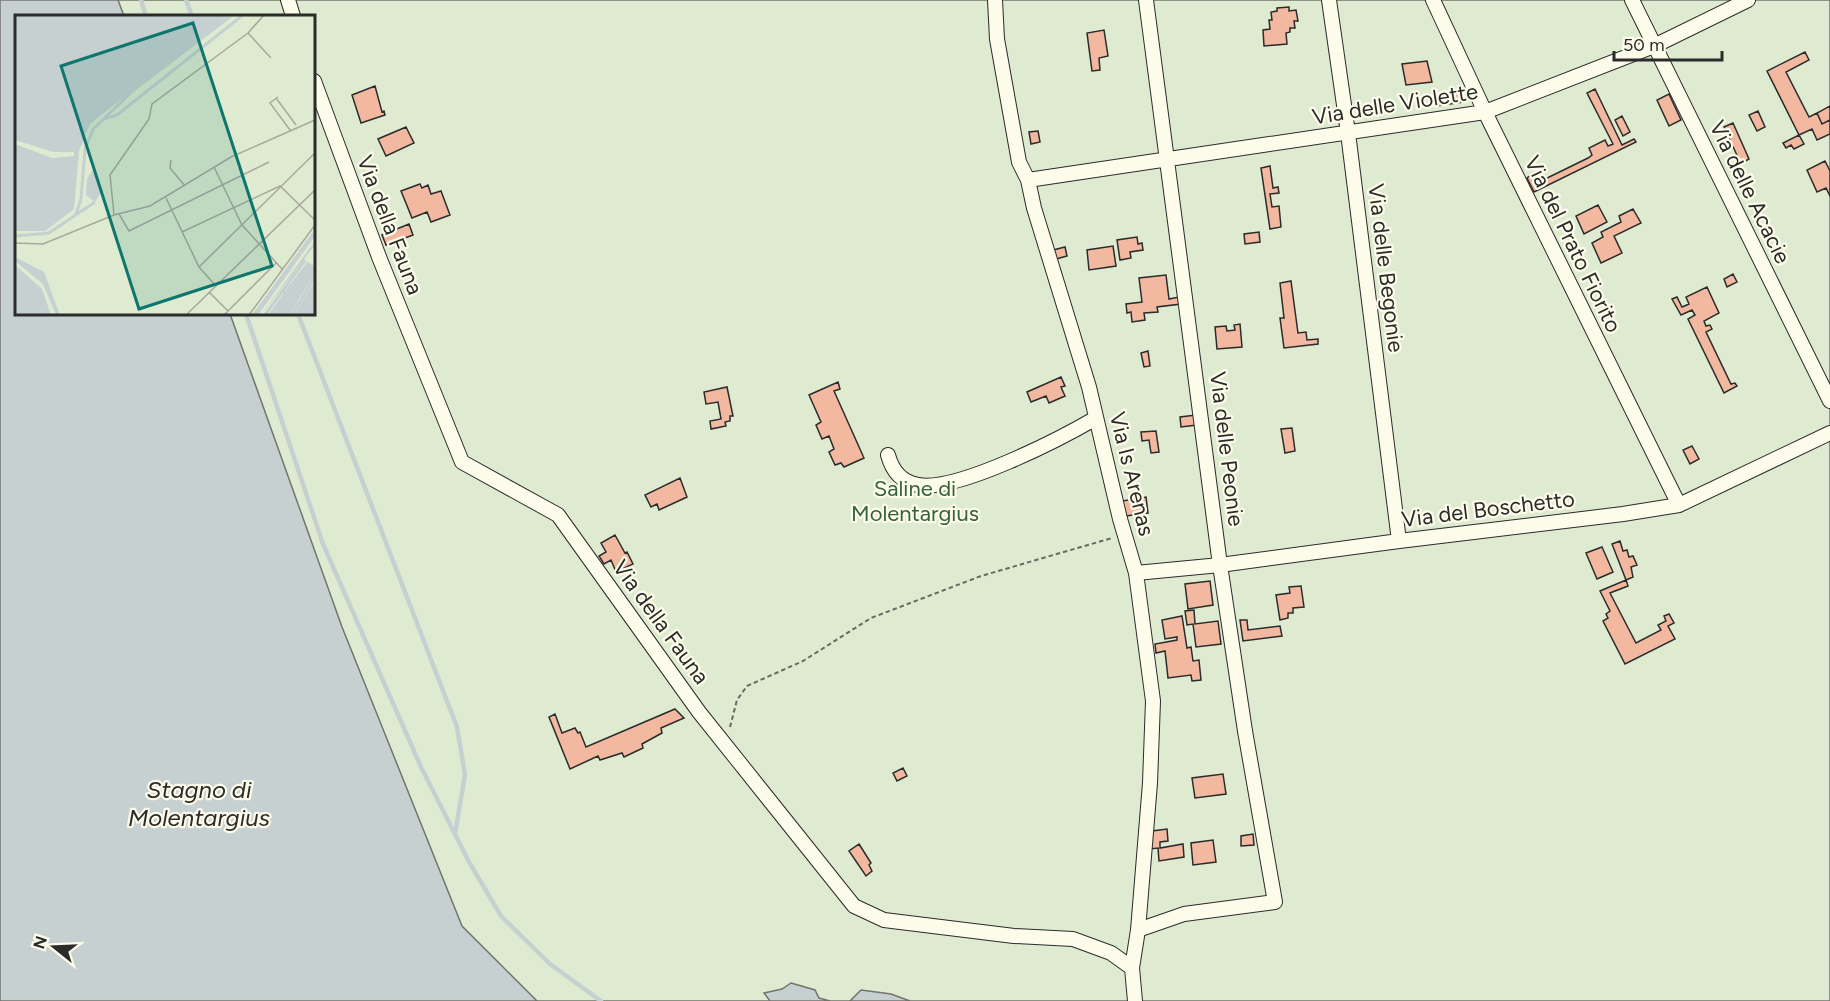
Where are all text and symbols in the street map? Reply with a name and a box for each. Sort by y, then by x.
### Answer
inset map [15,15,315,315]
scale bar [1614,24,1722,62]
text: 50 m [1623,34,1665,56]
street label: Via delle Violette [1310,78,1480,130]
street label: Via delle Acacie [1704,116,1796,268]
street label: Via del Prato Fiorito [1518,151,1628,337]
street label: Via della Fauna [351,152,429,298]
street label: Via delle Begonie [1362,182,1410,354]
street label: Via delle Peonie [1204,370,1250,528]
street label: Via Is Arenas [1104,409,1160,539]
park label: Saline di Molentargius [851,475,979,527]
street label: Via del Boschetto [1400,485,1576,533]
street label: Via della Fauna [607,555,715,689]
water label: Stagno di Molentargius [128,775,270,832]
north arrow [24,917,84,977]
text: N [29,934,51,951]

